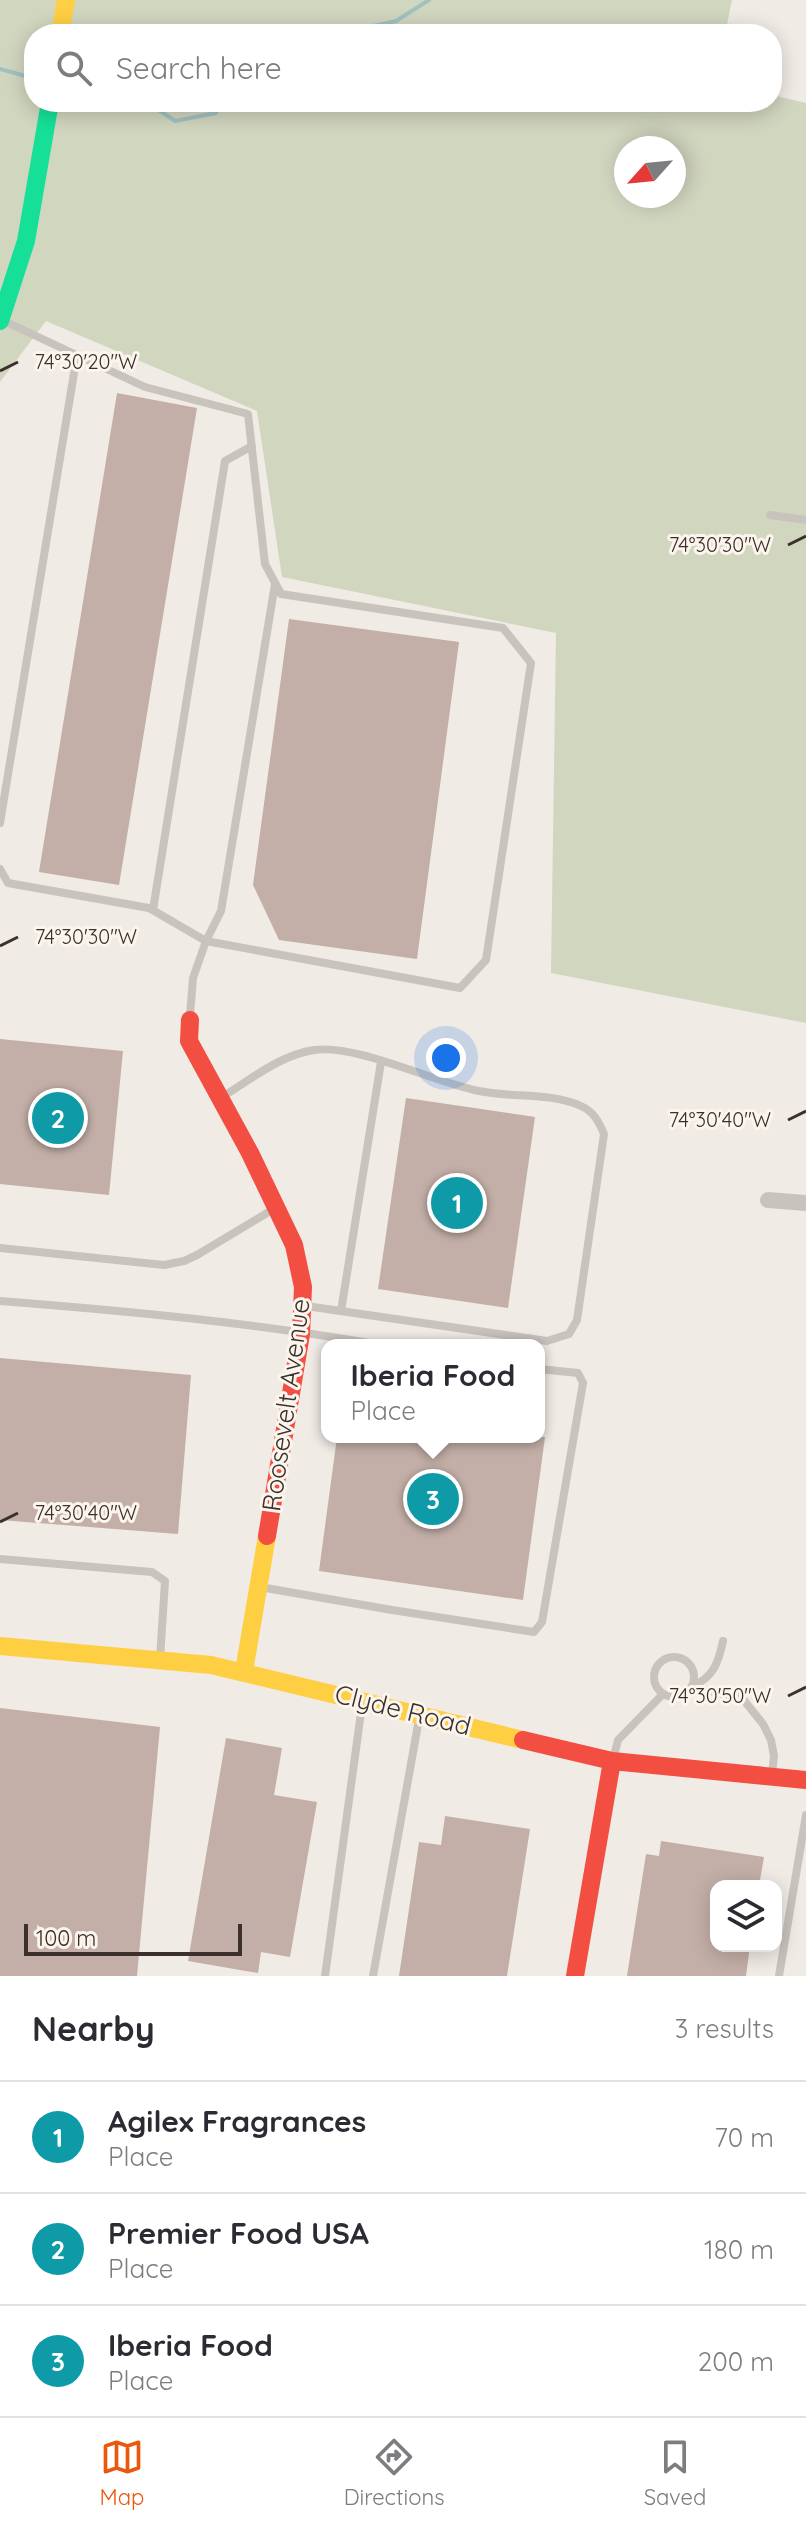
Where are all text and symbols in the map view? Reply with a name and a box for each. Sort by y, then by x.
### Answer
search box [24,24,782,112]
icon: search [52,46,96,90]
text: Search here [116,49,282,87]
north arrow [614,136,686,208]
text: 74°30'20"W [35,349,137,374]
text: 74°30'30"W [669,532,771,557]
text: 74°30'30"W [35,924,137,949]
your location [426,1038,466,1078]
pin: 2 [32,1088,84,1148]
text: 74°30'40"W [669,1107,771,1132]
pin: 1 [431,1173,483,1233]
street label: Roosevelt Avenue [254,1296,317,1513]
popup [321,1339,545,1443]
text: Iberia Food [351,1356,515,1394]
text: Place [351,1394,416,1427]
pin: 3 [407,1469,459,1529]
text: 74°30'40"W [35,1500,137,1525]
street label: Clyde Road [332,1677,475,1742]
text: 74°30'50"W [669,1683,771,1708]
map controls [710,1880,782,1952]
button: layers [710,1880,782,1952]
scale bar [24,1920,242,1956]
text: 100 m [36,1924,96,1952]
text: Nearby [32,2007,155,2050]
text: 3 results [675,2012,774,2045]
text: Agilex Fragrances [108,2102,366,2140]
text: 1 [53,2121,63,2154]
text: 70 m [714,2121,774,2154]
text: Place [108,2140,173,2173]
text: Premier Food USA [108,2214,369,2252]
text: 2 [51,2233,65,2266]
text: 180 m [704,2233,774,2266]
text: Place [108,2252,173,2285]
text: Iberia Food [108,2326,273,2364]
text: 3 [51,2345,65,2378]
text: 200 m [698,2345,774,2378]
text: Place [108,2364,173,2397]
tab: Map [100,2435,144,2511]
tab: Directions [344,2435,444,2511]
tab: Saved [644,2435,706,2511]

